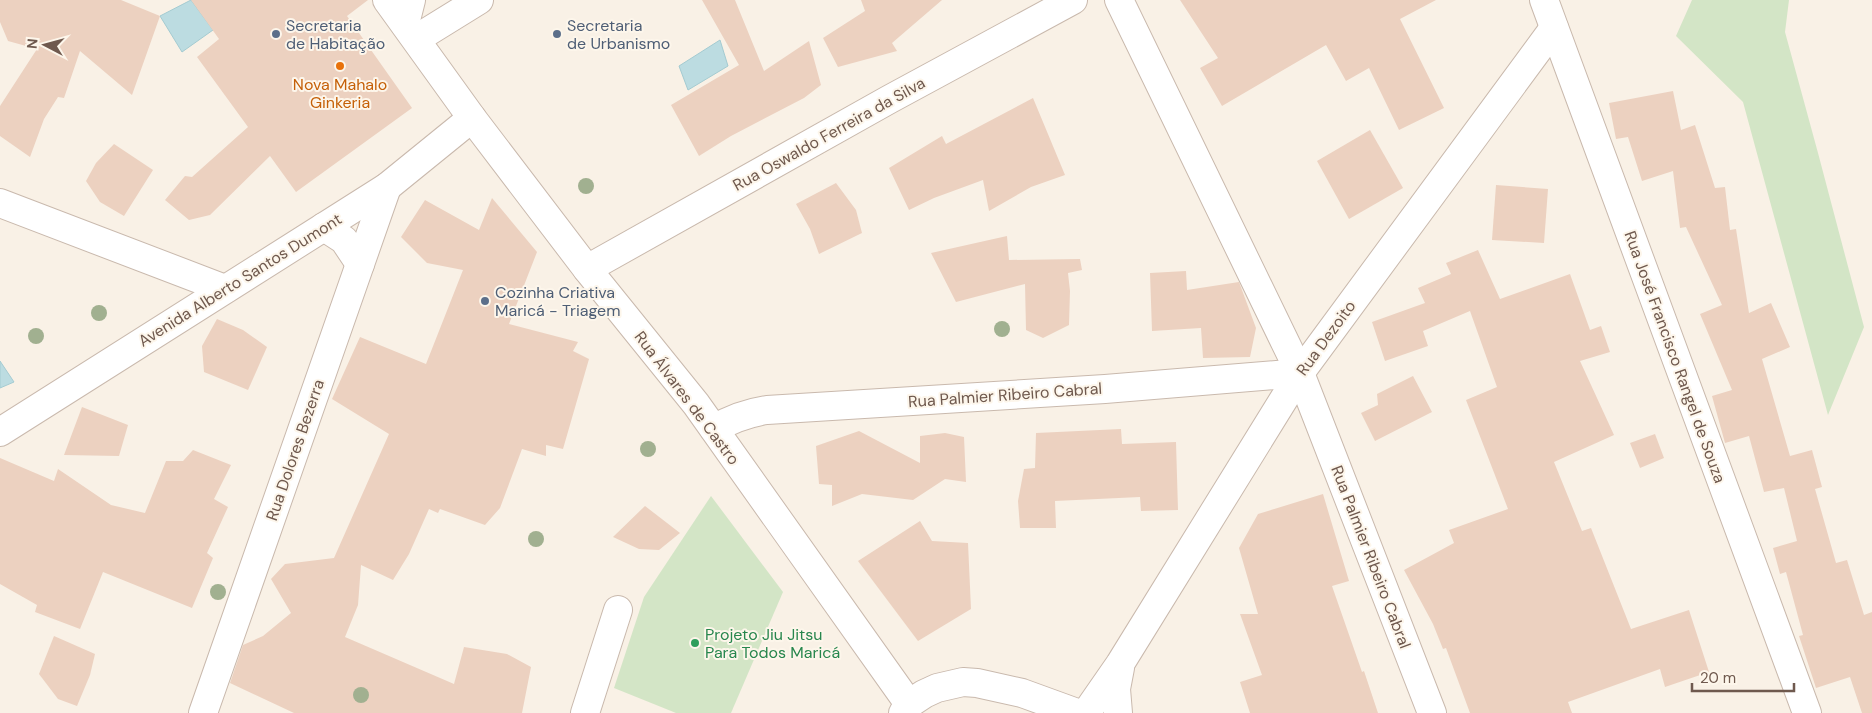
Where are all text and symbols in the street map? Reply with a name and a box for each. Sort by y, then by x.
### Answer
place label: Secretaria de Habitação [286,15,385,54]
place label: Secretaria de Urbanismo [567,15,670,54]
north arrow [20,20,70,70]
marker: Secretaria de Habitação [270,28,282,40]
marker: Secretaria de Urbanismo [551,28,563,40]
text: N [23,38,42,50]
marker: Nova Mahalo Ginkeria [334,60,346,72]
street label: Rua Oswaldo Ferreira da Silva [729,72,929,196]
place label: Nova Mahalo Ginkeria [293,74,387,113]
street label: Avenida Alberto Santos Dumont [134,208,346,352]
street label: Rua José Francisco Rangel de Souza [1620,228,1730,486]
place label: Cozinha Criativa Maricá - Triagem [495,282,620,321]
marker: Cozinha Criativa Maricá - Triagem [479,295,491,307]
street label: Rua Dezoito [1292,296,1360,380]
street label: Rua Álvares de Castro [630,327,744,469]
street label: Rua Dolores Bezerra [261,377,329,523]
street label: Rua Palmier Ribeiro Cabral [907,378,1103,412]
street label: Rua Palmier Ribeiro Cabral [1326,463,1416,651]
place label: Projeto Jiu Jitsu Para Todos Maricá [705,624,840,663]
marker: Projeto Jiu Jitsu Para Todos Maricá [689,637,701,649]
scale bar [1692,660,1794,692]
text: 20 m [1700,668,1736,688]

